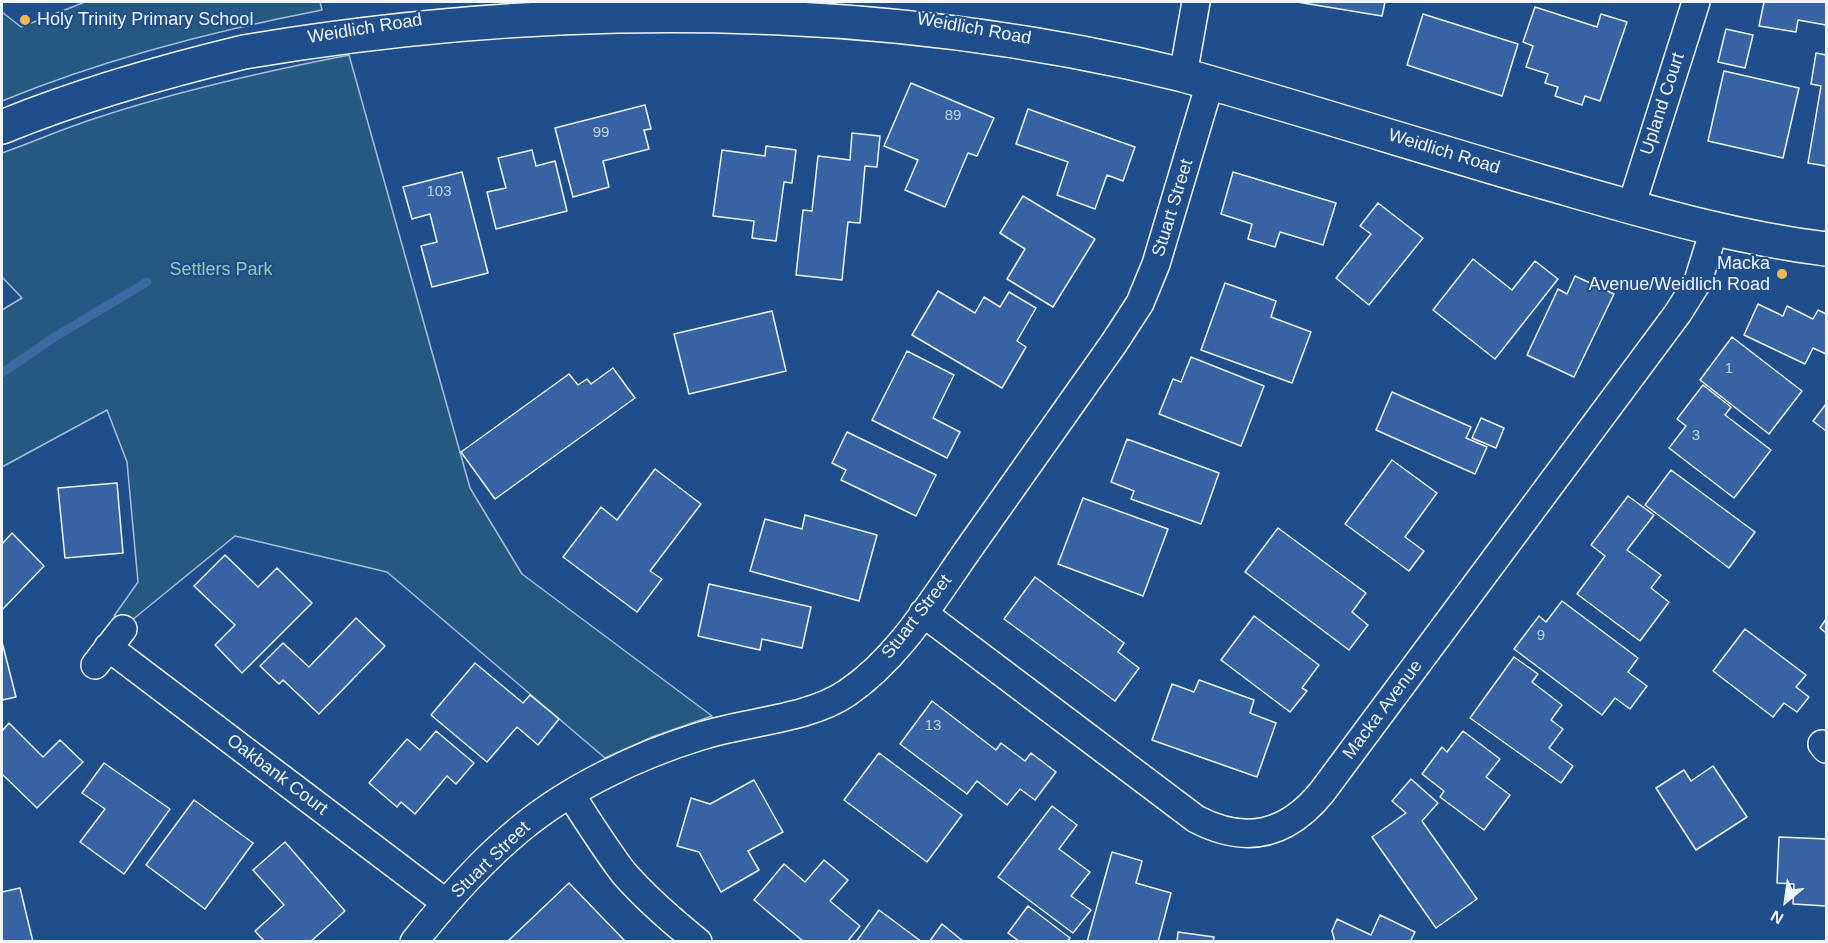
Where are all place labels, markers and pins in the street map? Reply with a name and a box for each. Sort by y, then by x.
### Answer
place label: Holy Trinity Primary School [37,9,253,31]
marker: Holy Trinity Primary School [18,13,32,27]
place label: Macka Avenue/Weidlich Road [1589,253,1770,296]
marker: Macka Avenue/Weidlich Road [1775,267,1789,281]

